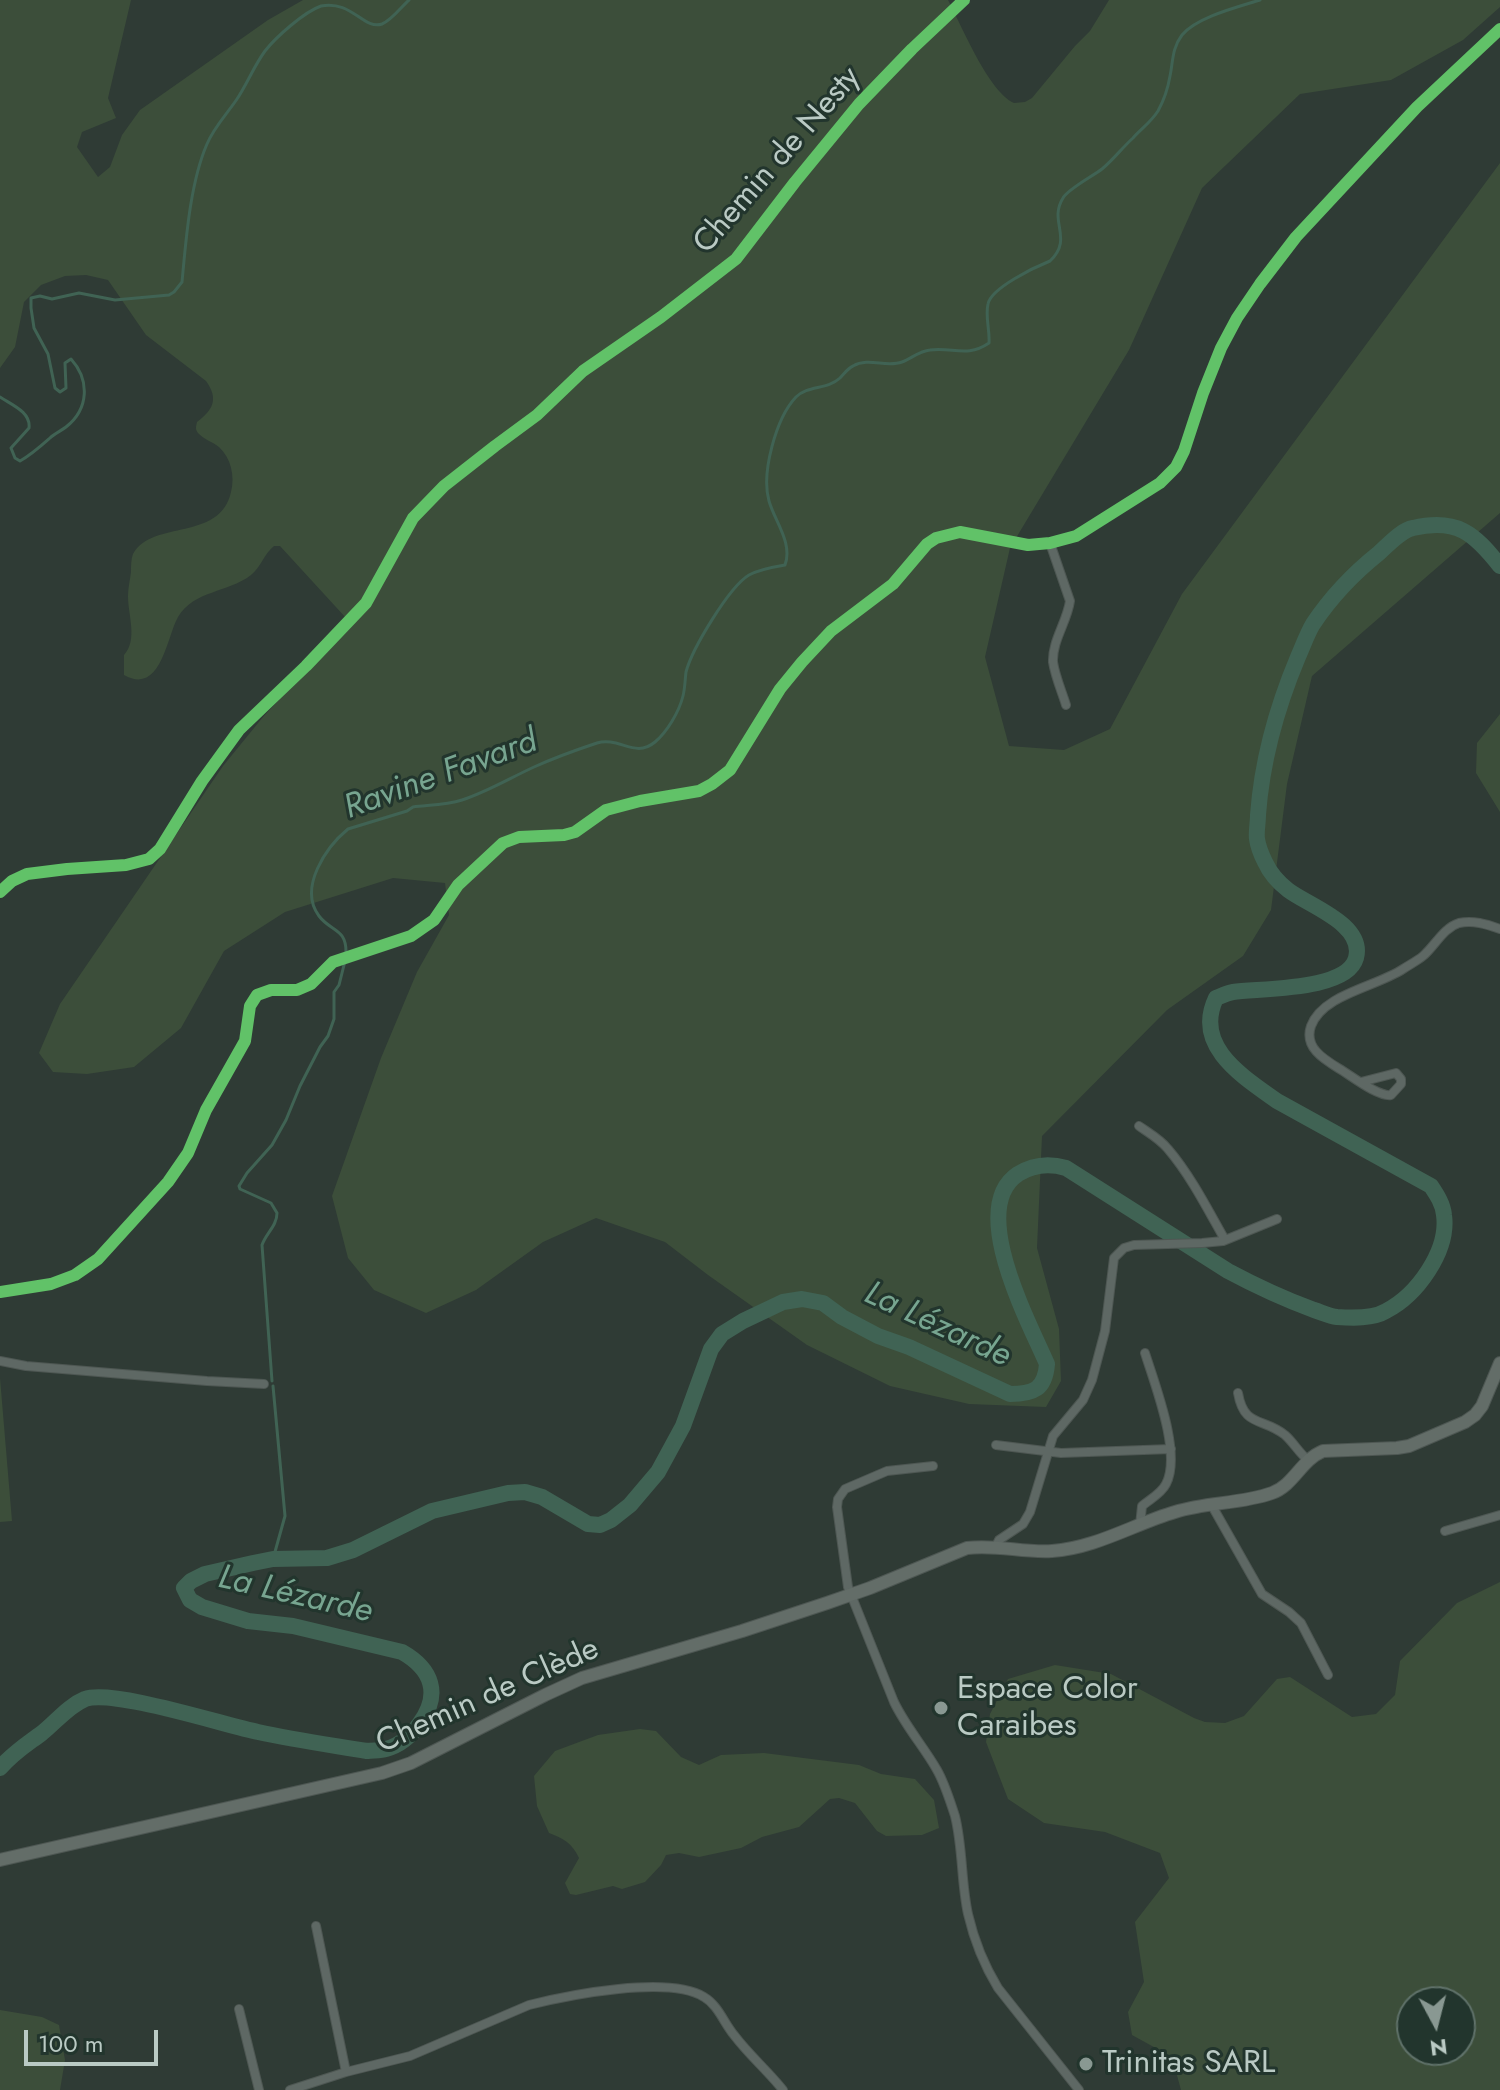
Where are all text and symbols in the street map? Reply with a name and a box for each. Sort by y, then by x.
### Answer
street label: Chemin de Nesty [686,60,870,262]
water label: Ravine Favard [339,722,543,830]
water label: La Lézarde [857,1274,1017,1378]
water label: La Lézarde [214,1558,376,1634]
street label: Chemin de Clède [371,1631,605,1763]
place label: Espace Color Caraibes [957,1671,1138,1746]
marker: Espace Color Caraibes [932,1699,950,1717]
north arrow [1396,1986,1476,2066]
scale bar [28,2014,162,2064]
text: 100 m [38,2026,104,2061]
text: N [1428,2031,1449,2065]
place label: Trinitas SARL [1102,2045,1275,2083]
marker: Trinitas SARL [1077,2055,1095,2073]

